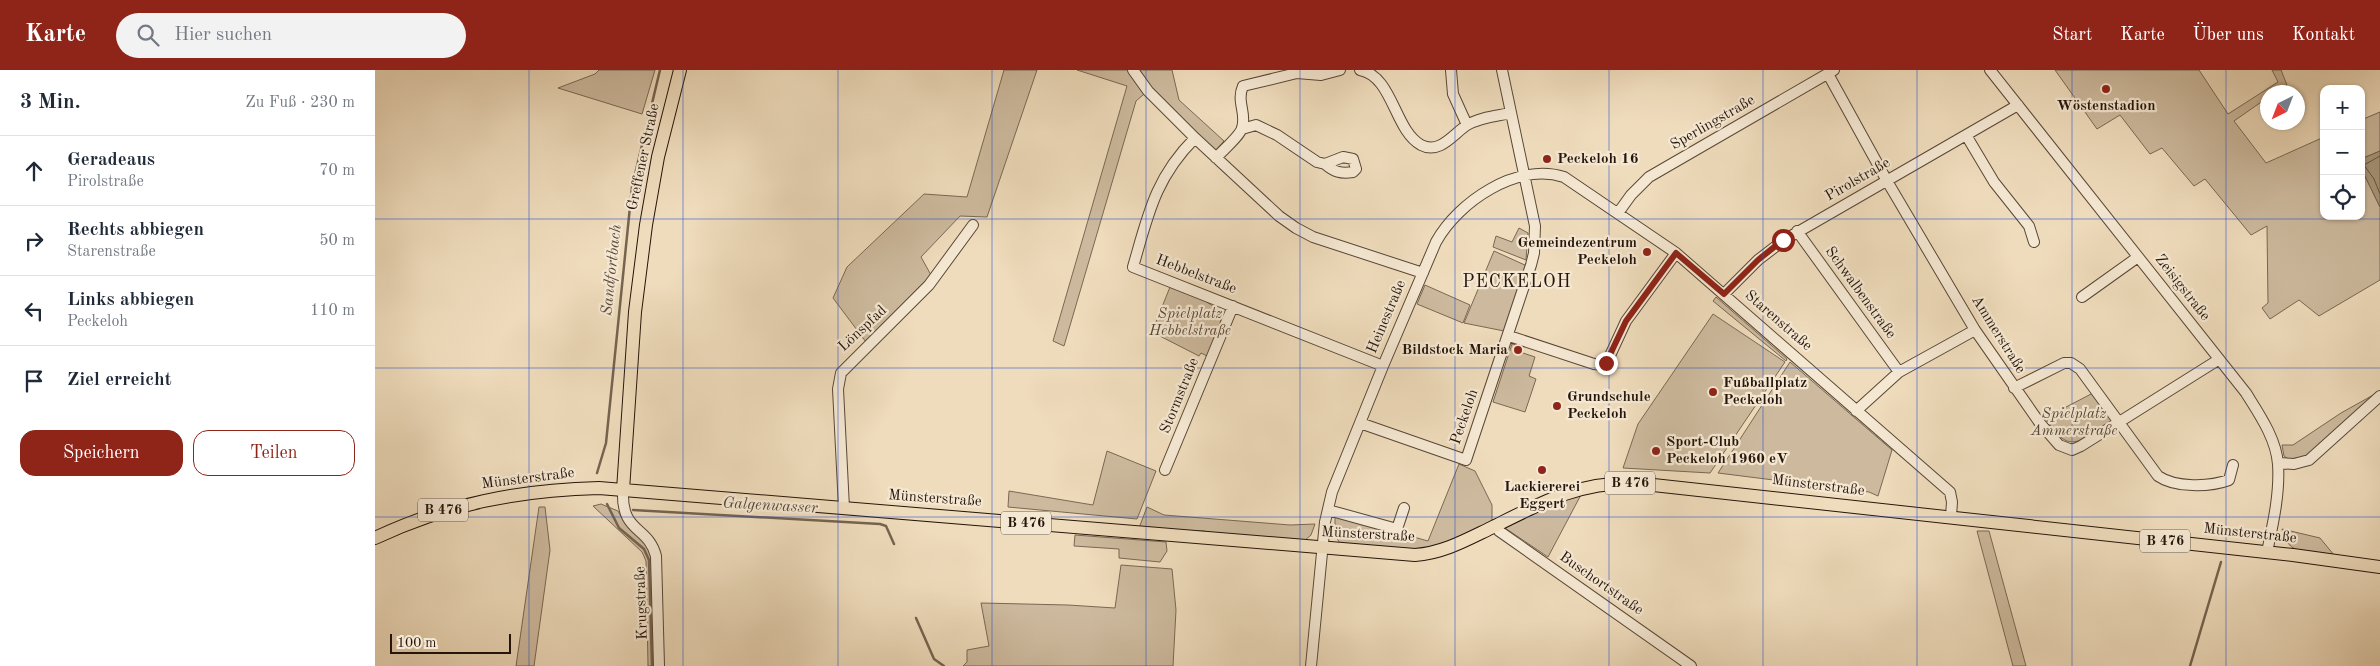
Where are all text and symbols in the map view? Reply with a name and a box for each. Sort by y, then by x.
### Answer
search box [116,13,466,58]
icon: search [134,21,162,49]
text: Karte [25,23,86,47]
text: Hier suchen [174,26,272,45]
text: Start [2052,26,2092,44]
text: Karte [2120,26,2165,44]
text: Über uns [2193,26,2264,44]
text: Kontakt [2292,26,2355,44]
marker: Wöstenstadion [2100,83,2112,95]
north arrow [2260,85,2305,130]
map controls [2320,85,2365,220]
button: + [2320,85,2365,130]
text: 3 Min. [20,92,81,113]
street label: Sperlingstraße [1668,93,1758,153]
text: Zu Fuß · 230 m [245,95,355,111]
place label: Wöstenstadion [2057,99,2155,114]
street label: Greffener Straße [625,102,663,212]
button: − [2320,130,2365,175]
text: Geradeaus [67,151,155,170]
place label: Peckeloh 16 [1557,152,1639,167]
marker: Peckeloh 16 [1541,153,1553,165]
street label: Pirolstraße [1823,155,1893,204]
icon: ahead [20,157,48,185]
text: 70 m [319,163,355,179]
text: Pirolstraße [67,174,144,190]
button: locate [2320,175,2365,220]
text: Rechts abbiegen [67,221,204,240]
water label: Sandfortbach [599,223,625,317]
icon: right [20,227,48,255]
route start [1772,229,1795,252]
text: 50 m [319,233,355,249]
place label: Gemeindezentrum Peckeloh [1518,236,1637,268]
text: Starenstraße [67,244,156,260]
street label: Schwalbenstraße [1822,244,1898,342]
marker: Gemeindezentrum Peckeloh [1641,246,1653,258]
street label: Zeisigstraße [2152,252,2212,324]
street label: Hebbelstraße [1154,253,1239,297]
district label: PECKELOH [1462,273,1572,291]
street label: Heinestraße [1365,278,1409,356]
street label: Starenstraße [1742,288,1814,354]
text: Links abbiegen [67,291,194,310]
street label: Ammerstraße [1968,294,2028,377]
icon: left [20,297,48,325]
text: 110 m [310,303,355,319]
street label: Lönspfad [836,303,890,355]
park label: Spielplatz Hebbelstraße [1148,307,1231,339]
text: Peckeloh [67,314,128,330]
place label: Bildstock Maria [1402,343,1508,358]
marker: Bildstock Maria [1512,344,1524,356]
route end [1595,352,1618,375]
street label: Stormstraße [1158,356,1202,436]
icon: arrive [20,367,48,395]
text: Ziel erreicht [67,371,172,390]
place label: Fußballplatz Peckeloh [1723,376,1807,408]
marker: Fußballplatz Peckeloh [1707,386,1719,398]
street label: Peckeloh [1449,388,1481,446]
place label: Grundschule Peckeloh [1567,390,1651,422]
marker: Grundschule Peckeloh [1551,400,1563,412]
park label: Spielplatz Ammerstraße [2030,407,2117,439]
button: Speichern [20,430,183,476]
button: Teilen [193,430,355,476]
place label: Sport-Club Peckeloh 1960 eV [1666,435,1788,467]
marker: Sport-Club Peckeloh 1960 eV [1650,445,1662,457]
marker: Lackiererei Eggert [1536,464,1548,476]
street label: Münsterstraße [481,466,575,492]
road number: B 476 [1605,472,1655,494]
street label: Münsterstraße [1771,473,1865,499]
place label: Lackiererei Eggert [1504,480,1580,512]
street label: Münsterstraße [888,488,982,510]
water label: Galgenwasser [722,496,819,517]
road number: B 476 [418,498,468,522]
road number: B 476 [1001,512,1051,534]
street label: Münsterstraße [2203,522,2297,546]
street label: Münsterstraße [1321,525,1415,545]
road number: B 476 [2140,530,2190,552]
street label: Buschortstraße [1556,550,1646,618]
street label: Krugstraße [633,566,651,640]
scale bar [390,631,511,654]
text: 100 m [397,636,436,650]

